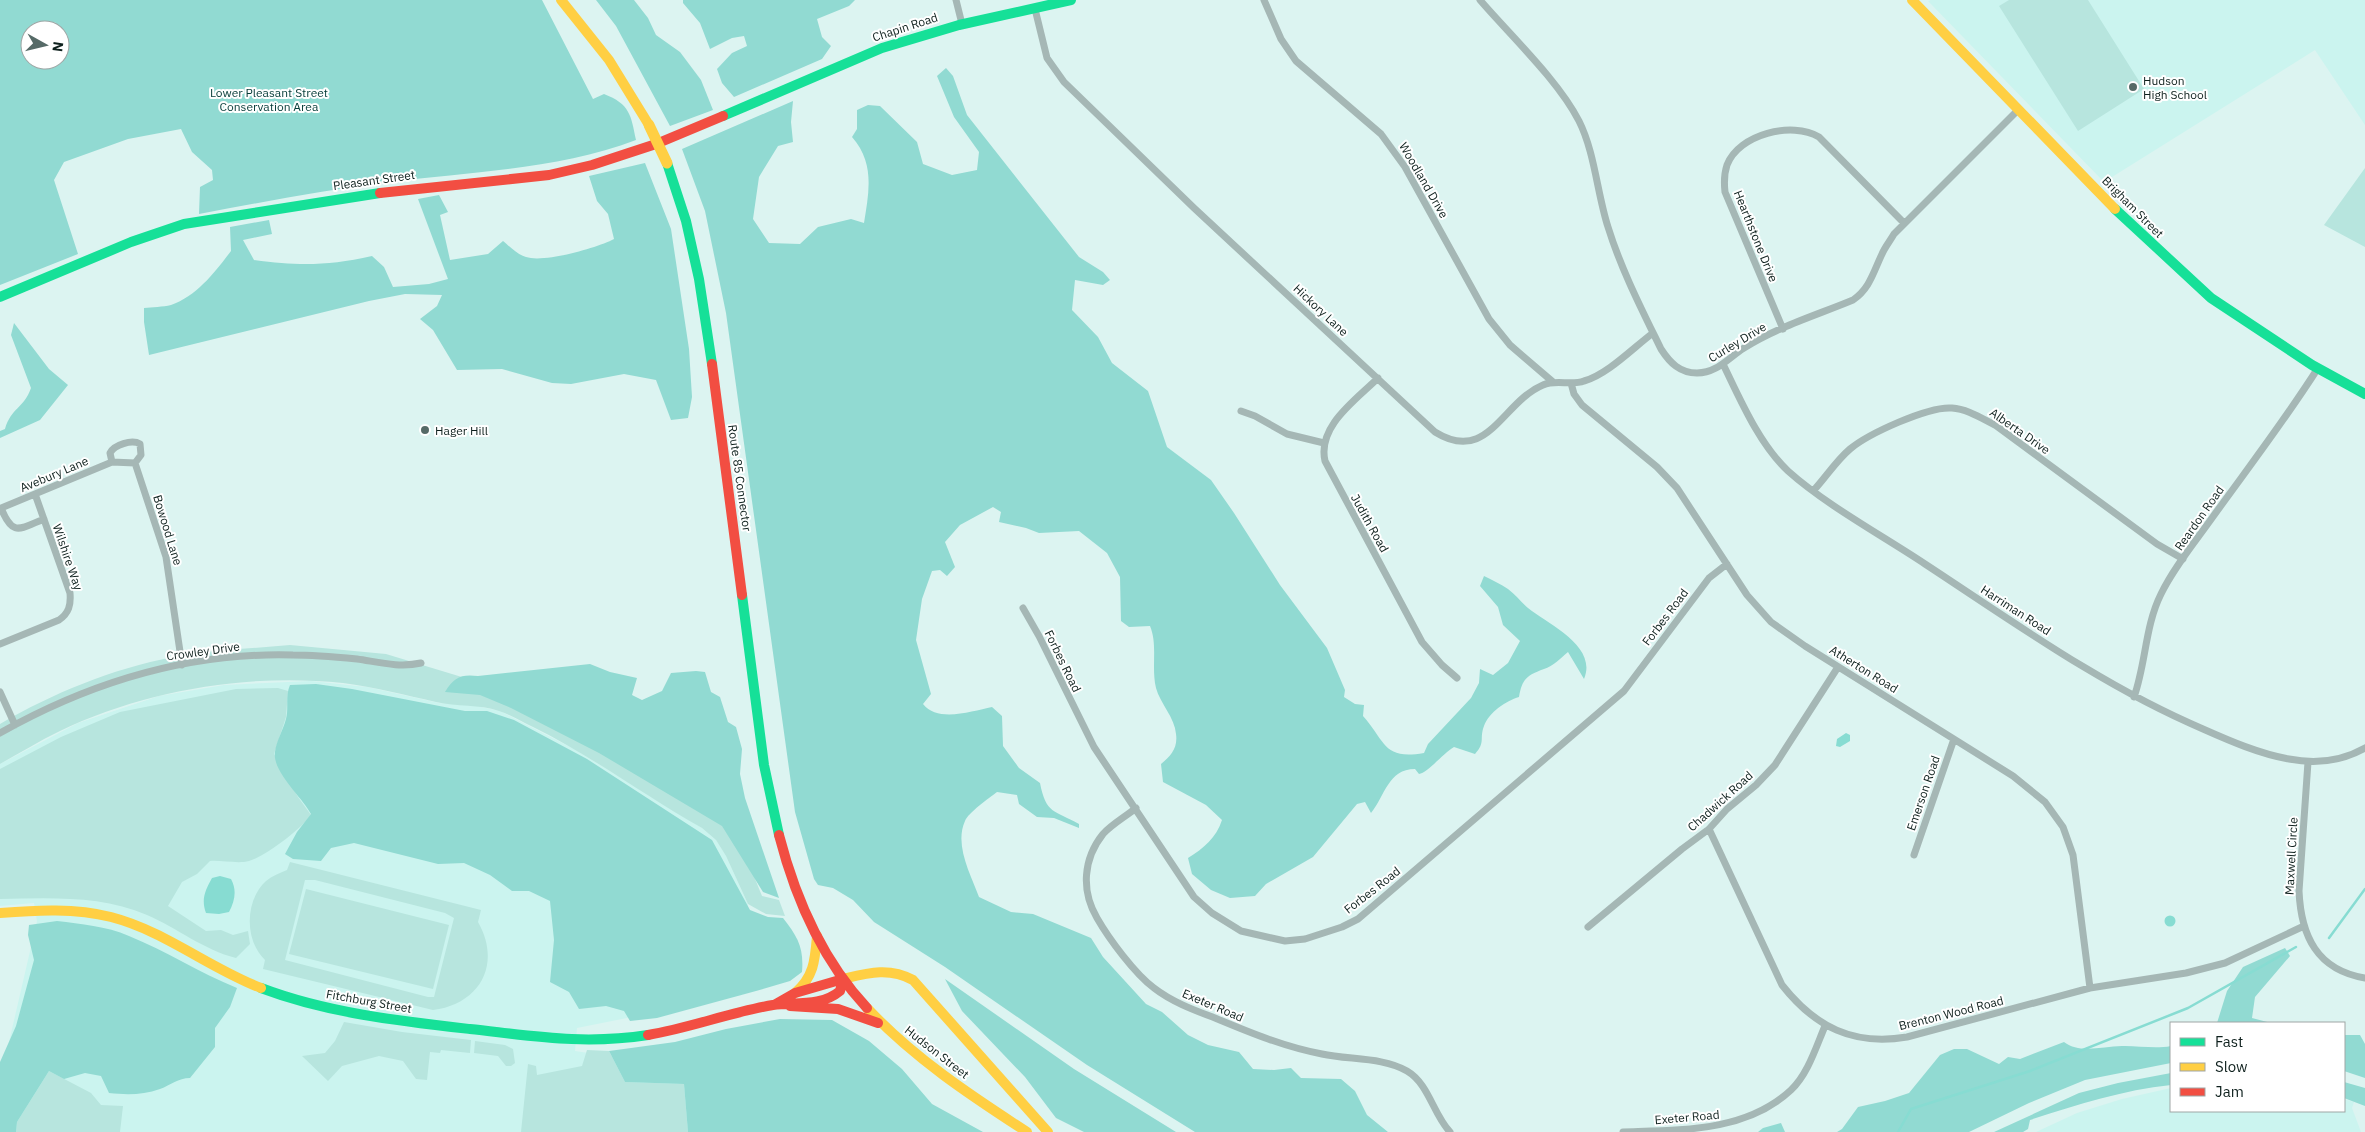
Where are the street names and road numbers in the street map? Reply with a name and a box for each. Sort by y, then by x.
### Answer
street label: Chapin Road [870,9,940,45]
street label: Woodland Drive [1396,139,1452,221]
street label: Pleasant Street [332,167,416,193]
street label: Brigham Street [2099,173,2167,241]
street label: Hearthstone Drive [1731,188,1781,284]
street label: Hickory Lane [1290,281,1352,339]
street label: Curley Drive [1705,319,1769,365]
street label: Alberta Drive [1987,405,2053,458]
street label: Route 85 Connector [725,424,755,533]
street label: Avebury Lane [18,453,91,495]
street label: Reardon Road [2171,483,2227,553]
street label: Judith Road [1348,491,1392,555]
street label: Bowood Lane [150,493,186,567]
street label: Wilshire Way [50,522,86,592]
street label: Harriman Road [1978,582,2054,638]
street label: Forbes Road [1639,586,1691,648]
street label: Forbes Road [1041,627,1085,695]
street label: Crowley Drive [165,638,241,664]
street label: Atherton Road [1827,642,1901,696]
street label: Emerson Road [1903,754,1943,832]
street label: Chadwick Road [1684,768,1756,834]
street label: Maxwell Circle [2281,816,2301,895]
street label: Forbes Road [1341,863,1403,917]
street label: Exeter Road [1180,985,1246,1025]
street label: Fitchburg Street [325,986,413,1016]
street label: Brenton Wood Road [1897,993,2005,1033]
street label: Hudson Street [902,1022,972,1082]
street label: Exeter Road [1654,1107,1720,1127]

